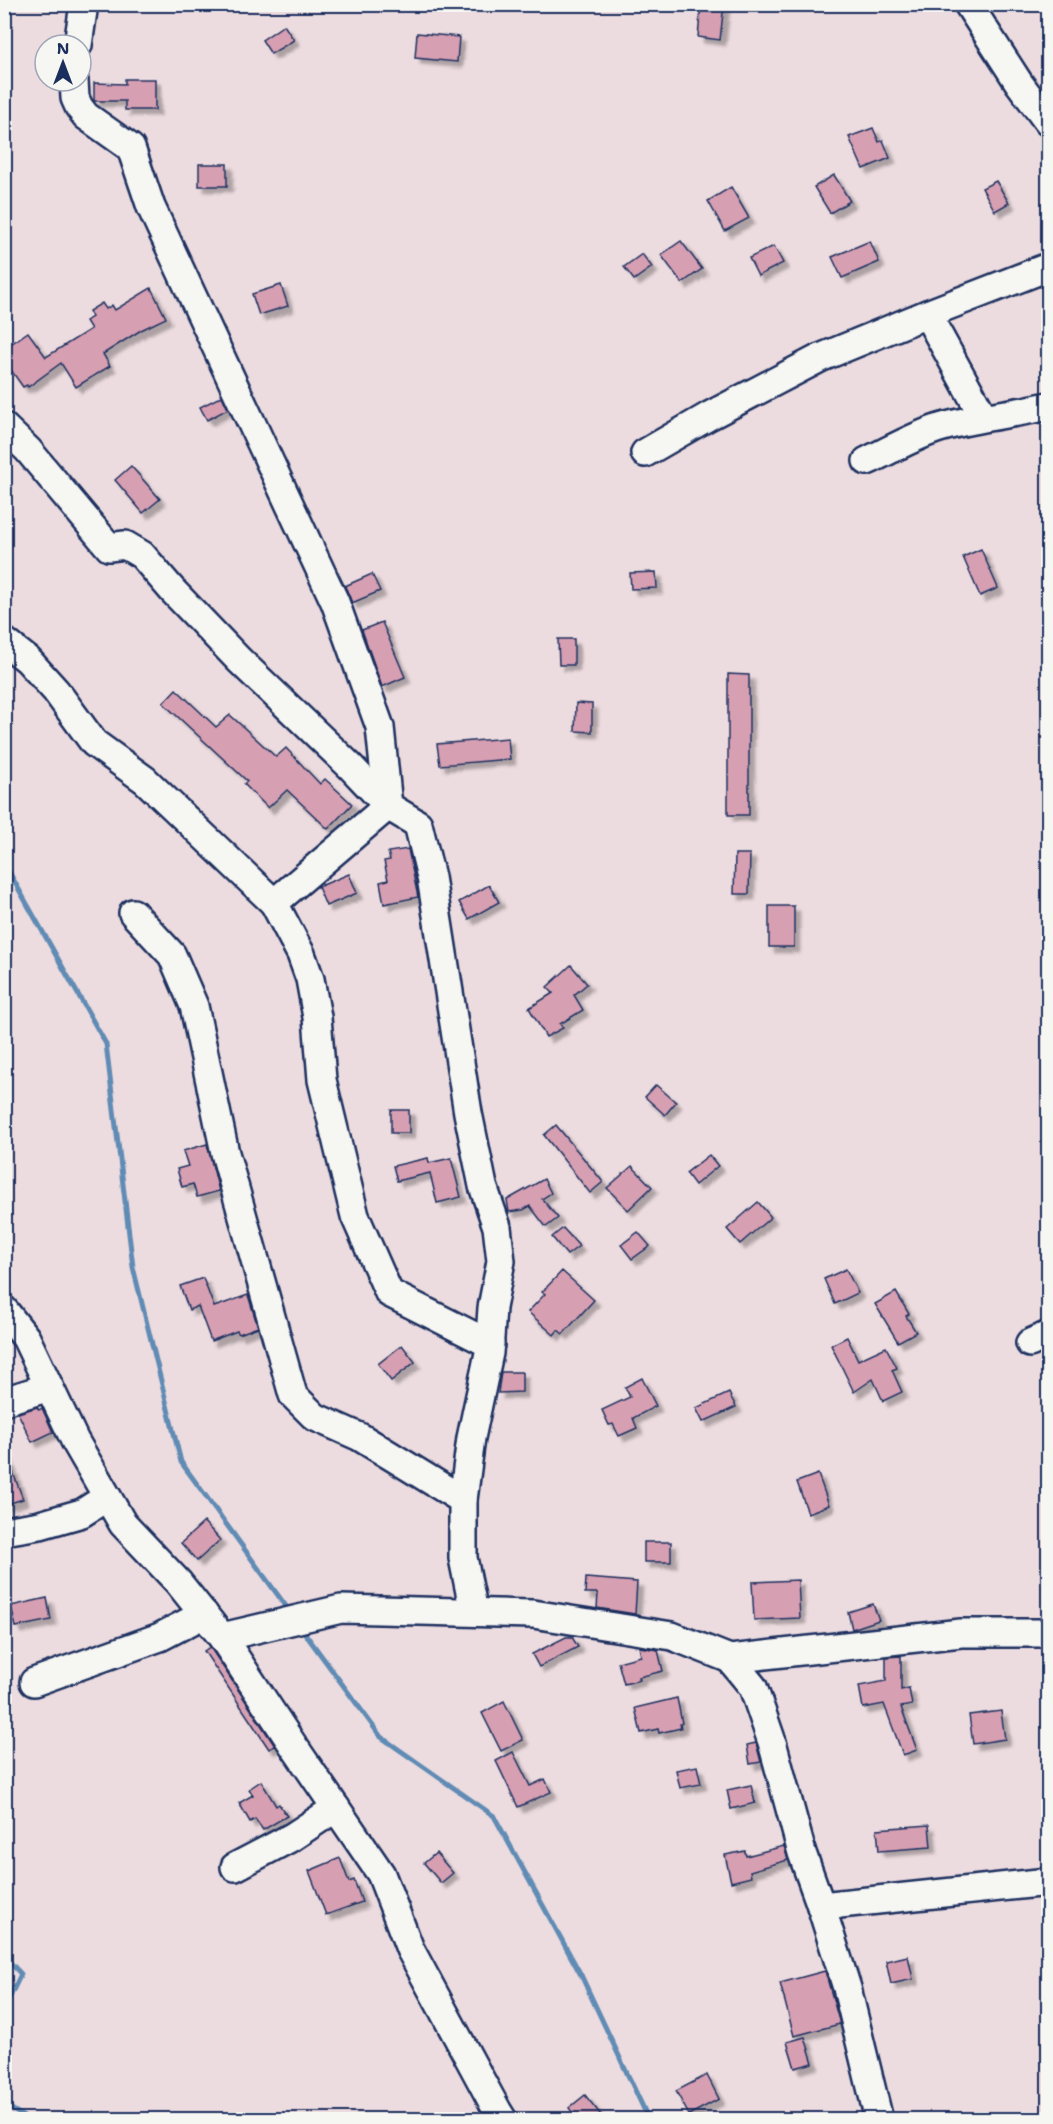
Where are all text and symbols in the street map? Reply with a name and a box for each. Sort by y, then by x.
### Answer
north arrow [33,33,93,93]
text: N [57,38,69,59]

